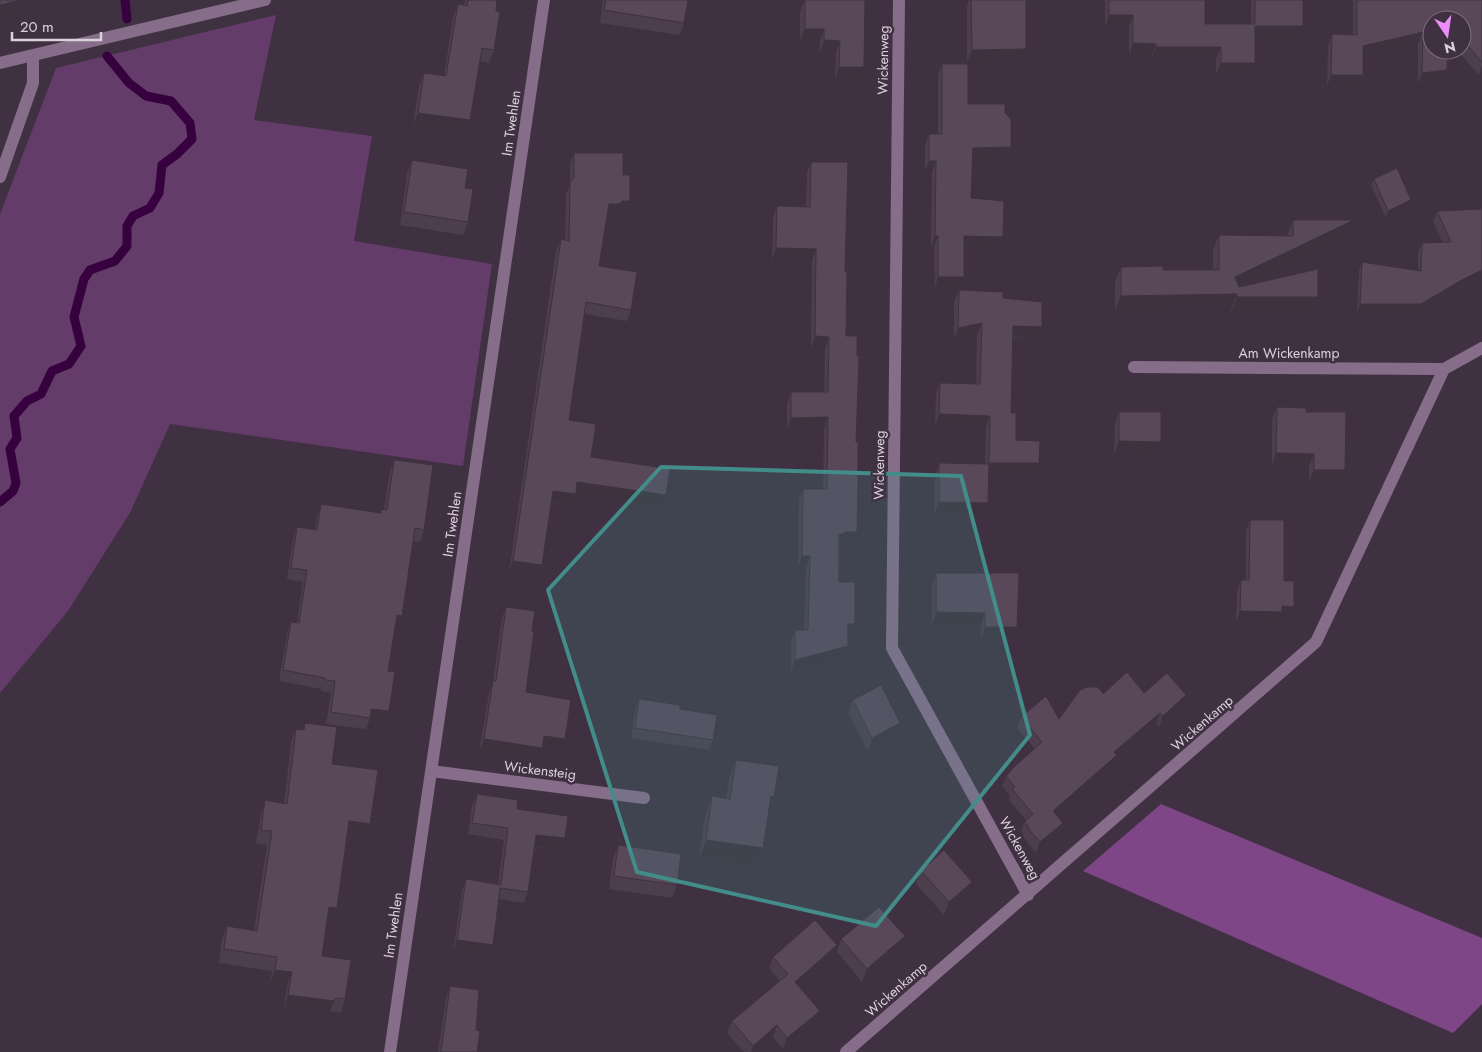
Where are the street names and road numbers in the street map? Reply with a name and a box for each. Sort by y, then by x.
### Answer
street label: Wickenweg [872,25,894,95]
street label: Im Twehlen [496,89,526,157]
street label: Am Wickenkamp [1239,343,1339,363]
street label: Wickenweg [868,430,890,500]
street label: Im Twehlen [437,490,467,558]
street label: Wickenkamp [1167,690,1237,756]
street label: Wickensteig [503,756,577,784]
street label: Wickenweg [994,813,1046,883]
street label: Im Twehlen [378,891,408,959]
street label: Wickenkamp [861,956,931,1022]

